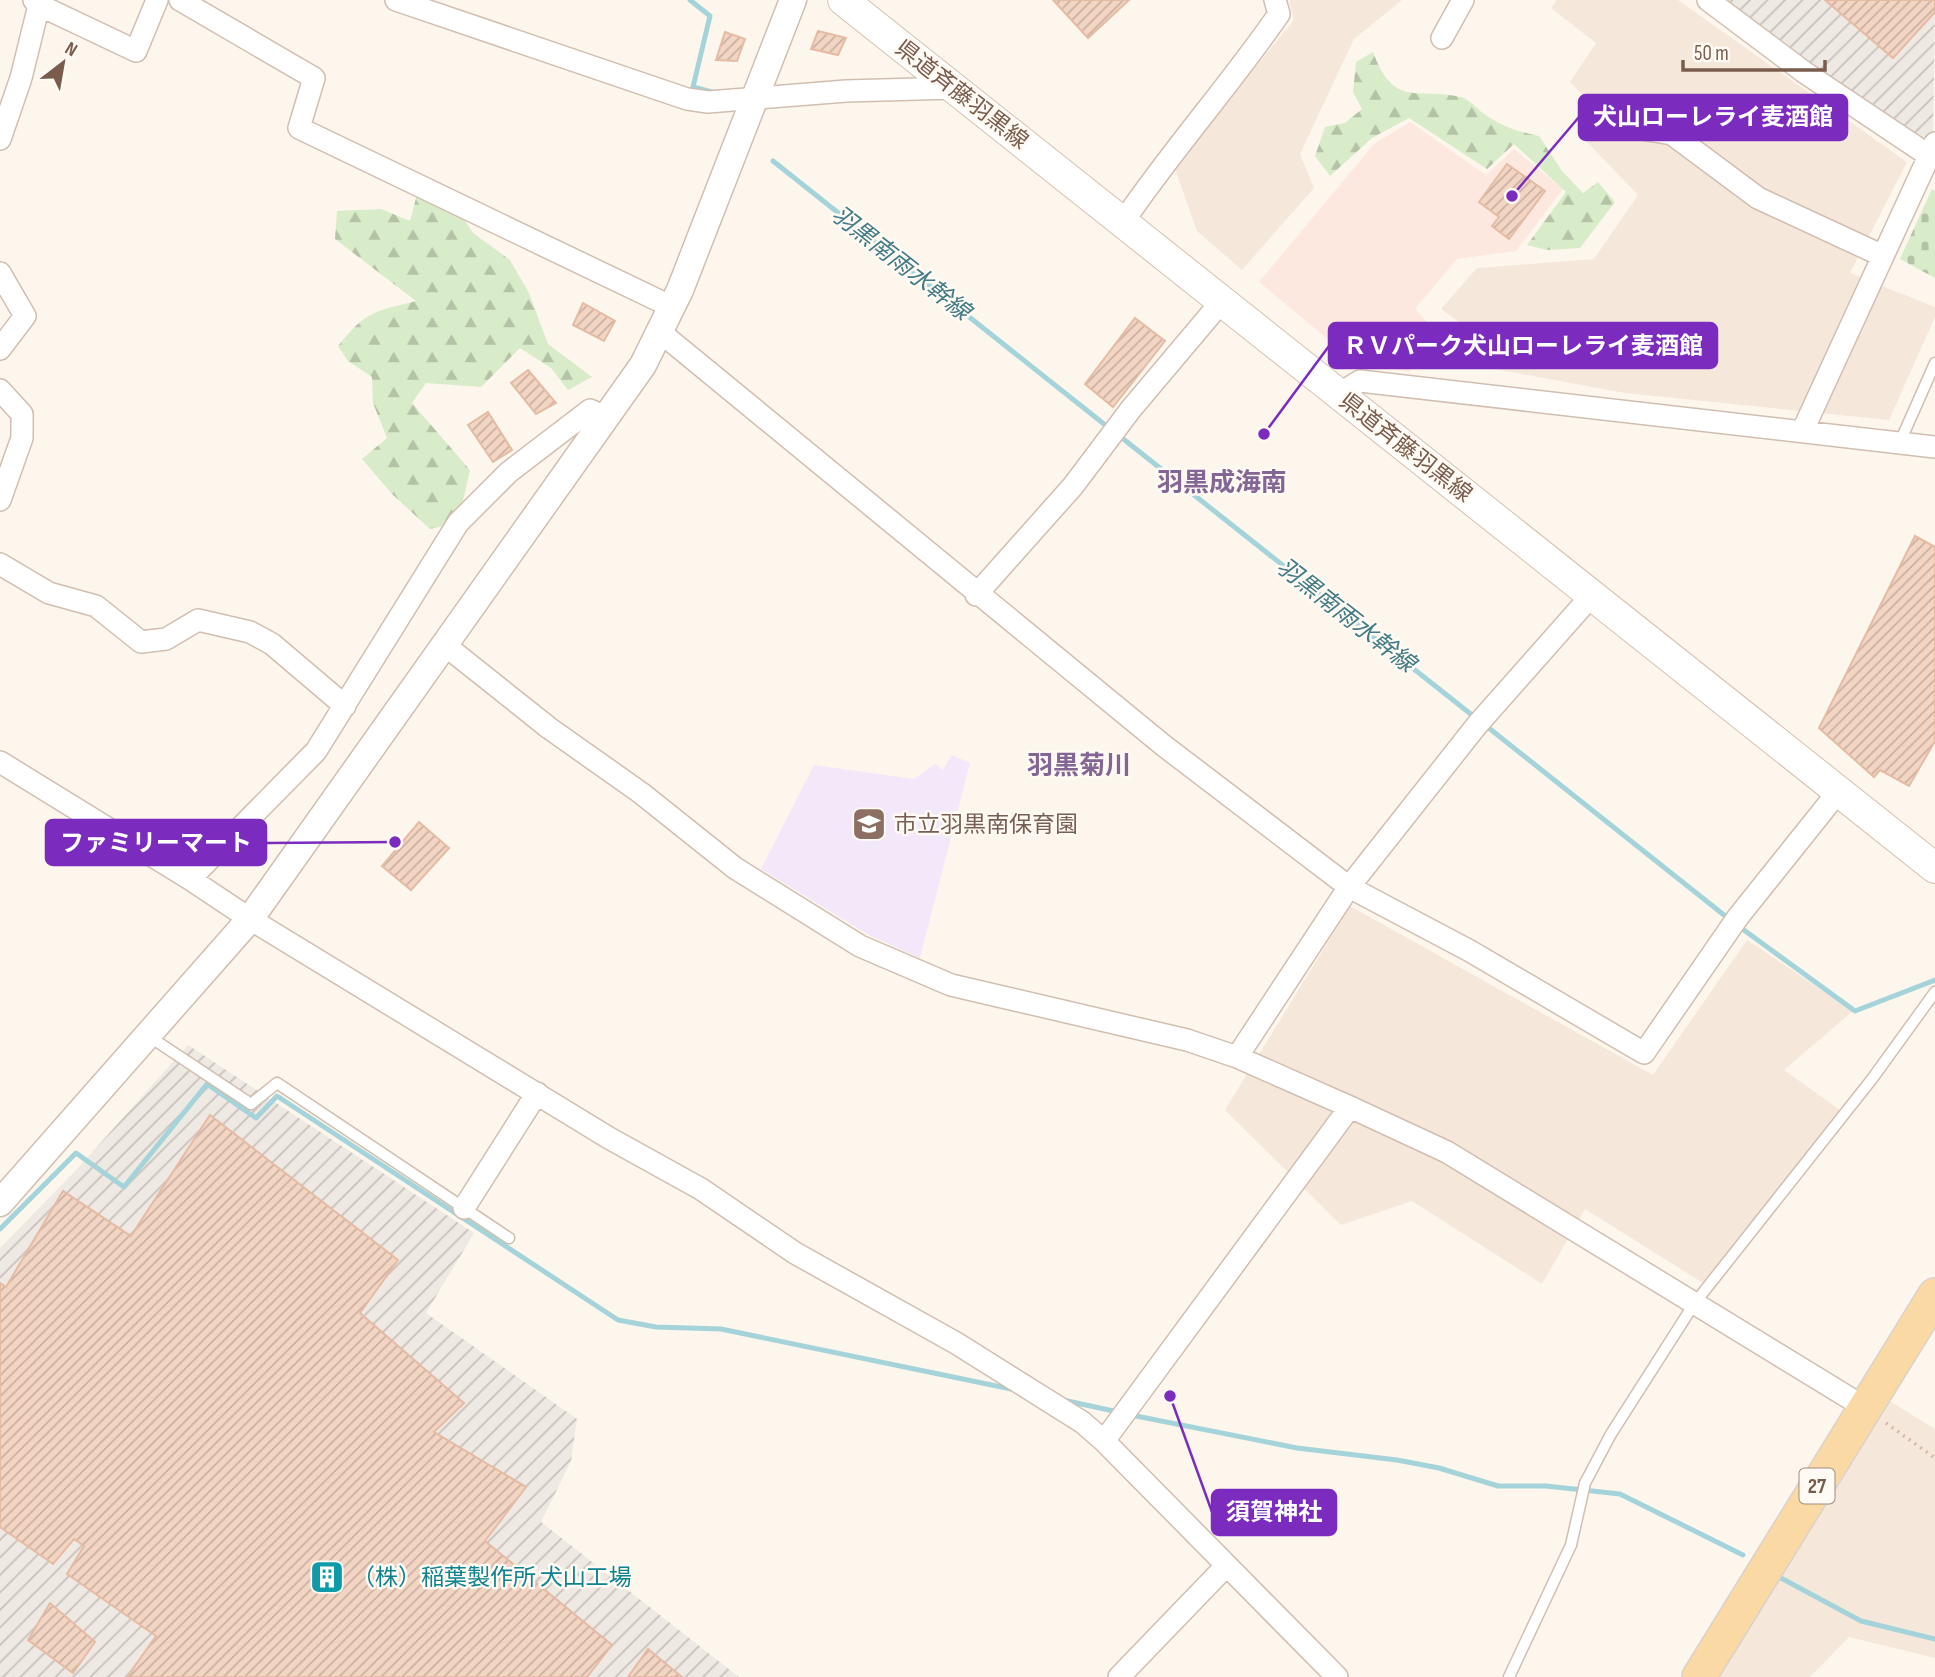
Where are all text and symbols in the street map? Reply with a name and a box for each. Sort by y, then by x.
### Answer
north arrow [28,28,98,98]
scale bar [1683,28,1825,72]
street label: 県道斉藤羽黒線 [889,34,1033,155]
text: N [61,37,81,62]
text: 50 m [1694,41,1729,66]
callout: 犬山ローレライ麦酒館 [1579,95,1847,140]
text: 犬山ローレライ麦酒館 [1593,103,1833,132]
water label: 羽黒南雨水幹線 [826,200,978,328]
callout: ＲＶパーク犬山ローレライ麦酒館 [1329,323,1717,368]
text: ＲＶパーク犬山ローレライ麦酒館 [1343,332,1703,361]
street label: 県道斉藤羽黒線 [1333,387,1477,508]
district label: 羽黒成海南 [1157,468,1287,499]
water label: 羽黒南雨水幹線 [1271,552,1423,680]
district label: 羽黒菊川 [1027,751,1131,782]
school or university icon: 市立羽黒南保育園 [850,805,888,843]
place label: 市立羽黒南保育園 [894,811,1078,839]
callout: ファミリーマート [46,820,266,865]
text: ファミリーマート [60,829,252,858]
road number: 27 [1800,1468,1834,1504]
callout: 須賀神社 [1212,1490,1336,1535]
text: 須賀神社 [1226,1498,1322,1527]
building icon: （株）稲葉製作所 犬山工場 [308,1558,346,1596]
place label: （株）稲葉製作所 犬山工場 [352,1564,632,1592]

